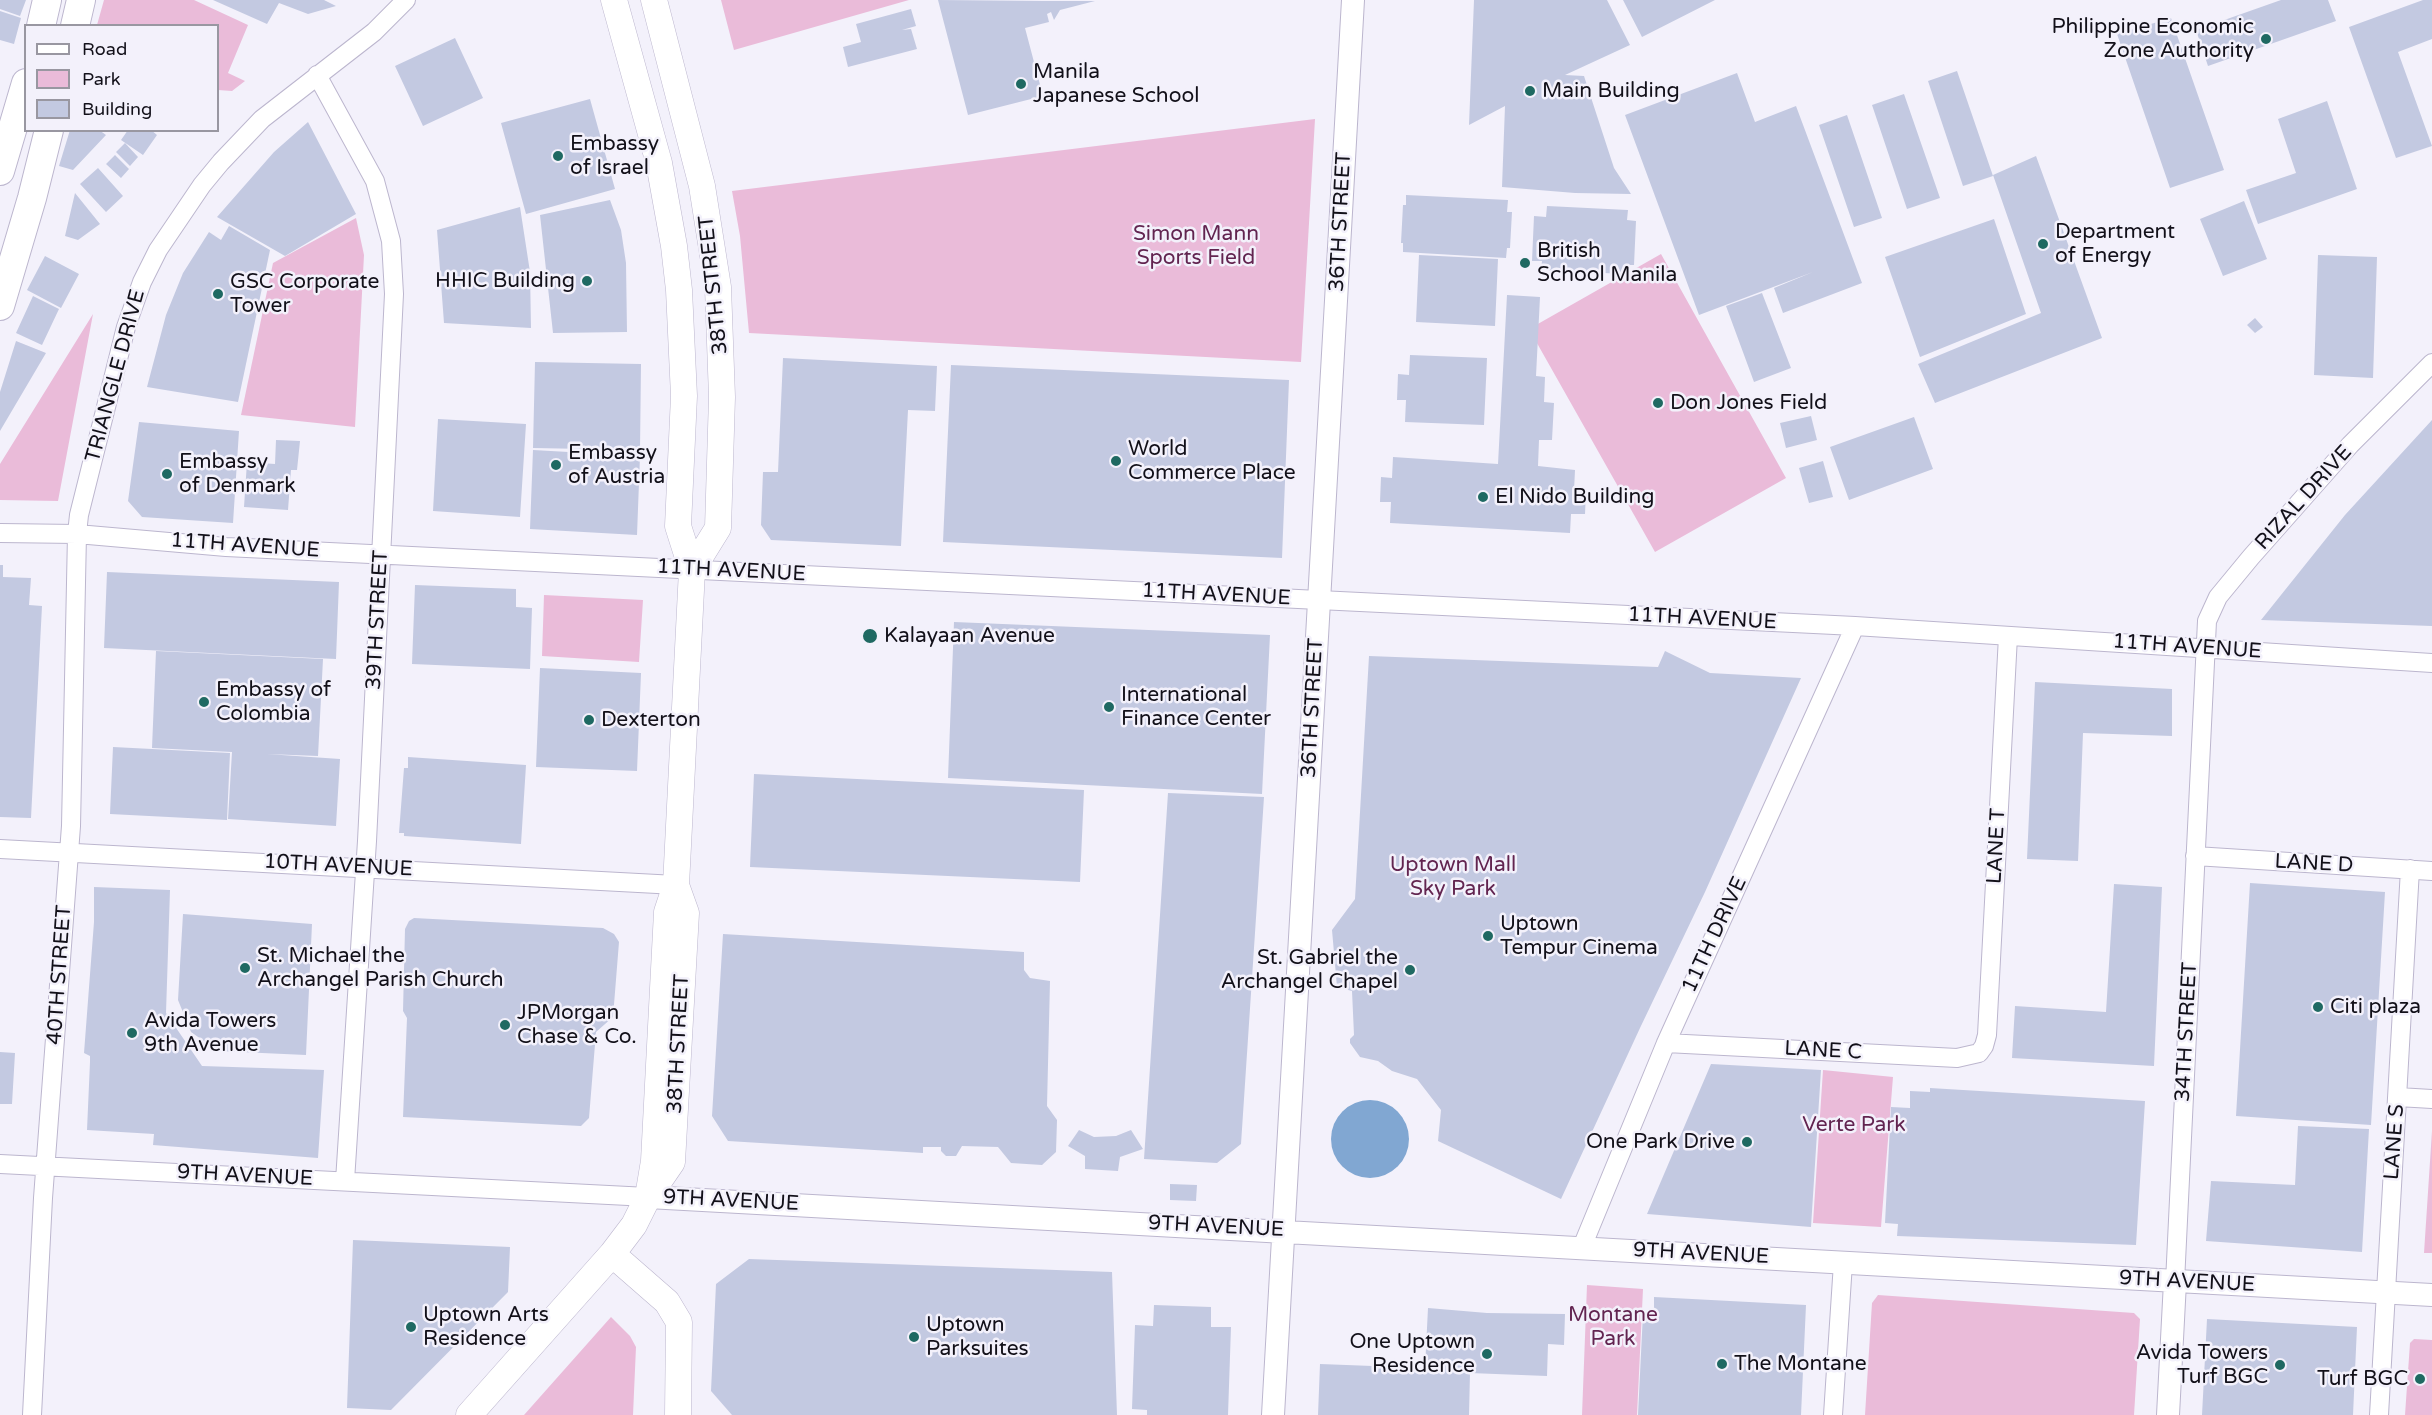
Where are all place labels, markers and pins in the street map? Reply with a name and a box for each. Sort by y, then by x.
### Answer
place label: Philippine Economic Zone Authority [2051,14,2254,64]
marker: Philippine Economic Zone Authority [2259,32,2273,46]
place label: Manila Japanese School [1033,59,1199,109]
marker: Manila Japanese School [1014,77,1028,91]
place label: Main Building [1542,78,1680,104]
marker: Main Building [1523,84,1537,98]
place label: Embassy of Israel [570,131,659,181]
marker: Embassy of Israel [551,149,565,163]
place label: Department of Energy [2055,219,2175,269]
marker: Department of Energy [2036,237,2050,251]
place label: British School Manila [1537,238,1677,288]
marker: British School Manila [1518,256,1532,270]
place label: HHIC Building [435,268,575,294]
place label: GSC Corporate Tower [230,269,379,319]
marker: HHIC Building [580,274,594,288]
marker: GSC Corporate Tower [211,287,225,301]
place label: Don Jones Field [1670,390,1827,416]
marker: Don Jones Field [1651,396,1665,410]
place label: World Commerce Place [1128,436,1296,486]
place label: Embassy of Austria [568,440,665,490]
place label: Embassy of Denmark [179,449,296,499]
marker: World Commerce Place [1109,454,1123,468]
marker: Embassy of Austria [549,458,563,472]
marker: Embassy of Denmark [160,467,174,481]
place label: El Nido Building [1495,484,1655,510]
marker: El Nido Building [1476,490,1490,504]
place label: Kalayaan Avenue [884,623,1055,649]
marker: Kalayaan Avenue [861,627,879,645]
place label: Embassy of Colombia [216,677,331,727]
place label: International Finance Center [1121,682,1271,732]
marker: Embassy of Colombia [197,695,211,709]
marker: International Finance Center [1102,700,1116,714]
place label: Dexterton [601,707,701,733]
marker: Dexterton [582,713,596,727]
place label: Uptown Tempur Cinema [1500,911,1658,961]
marker: Uptown Tempur Cinema [1481,929,1495,943]
place label: St. Michael the Archangel Parish Church [257,943,503,993]
place label: St. Gabriel the Archangel Chapel [1221,945,1398,995]
marker: St. Michael the Archangel Parish Church [238,961,252,975]
marker: St. Gabriel the Archangel Chapel [1403,963,1417,977]
place label: Citi plaza [2330,994,2421,1020]
place label: JPMorgan Chase & Co. [517,1000,637,1050]
marker: Citi plaza [2311,1000,2325,1014]
place label: Avida Towers 9th Avenue [144,1008,276,1058]
marker: JPMorgan Chase & Co. [498,1018,512,1032]
marker: Avida Towers 9th Avenue [125,1026,139,1040]
place label: One Park Drive [1586,1129,1735,1155]
marker: One Park Drive [1740,1135,1754,1149]
place label: Uptown Arts Residence [423,1302,549,1352]
place label: Uptown Parksuites [926,1312,1029,1362]
marker: Uptown Arts Residence [404,1320,418,1334]
place label: One Uptown Residence [1349,1329,1475,1379]
marker: Uptown Parksuites [907,1330,921,1344]
place label: Avida Towers Turf BGC [2136,1340,2268,1390]
marker: One Uptown Residence [1480,1347,1494,1361]
place label: The Montane [1734,1351,1867,1377]
marker: The Montane [1715,1357,1729,1371]
marker: Avida Towers Turf BGC [2273,1358,2287,1372]
place label: Turf BGC [2317,1366,2408,1392]
marker: Turf BGC [2413,1372,2427,1386]

